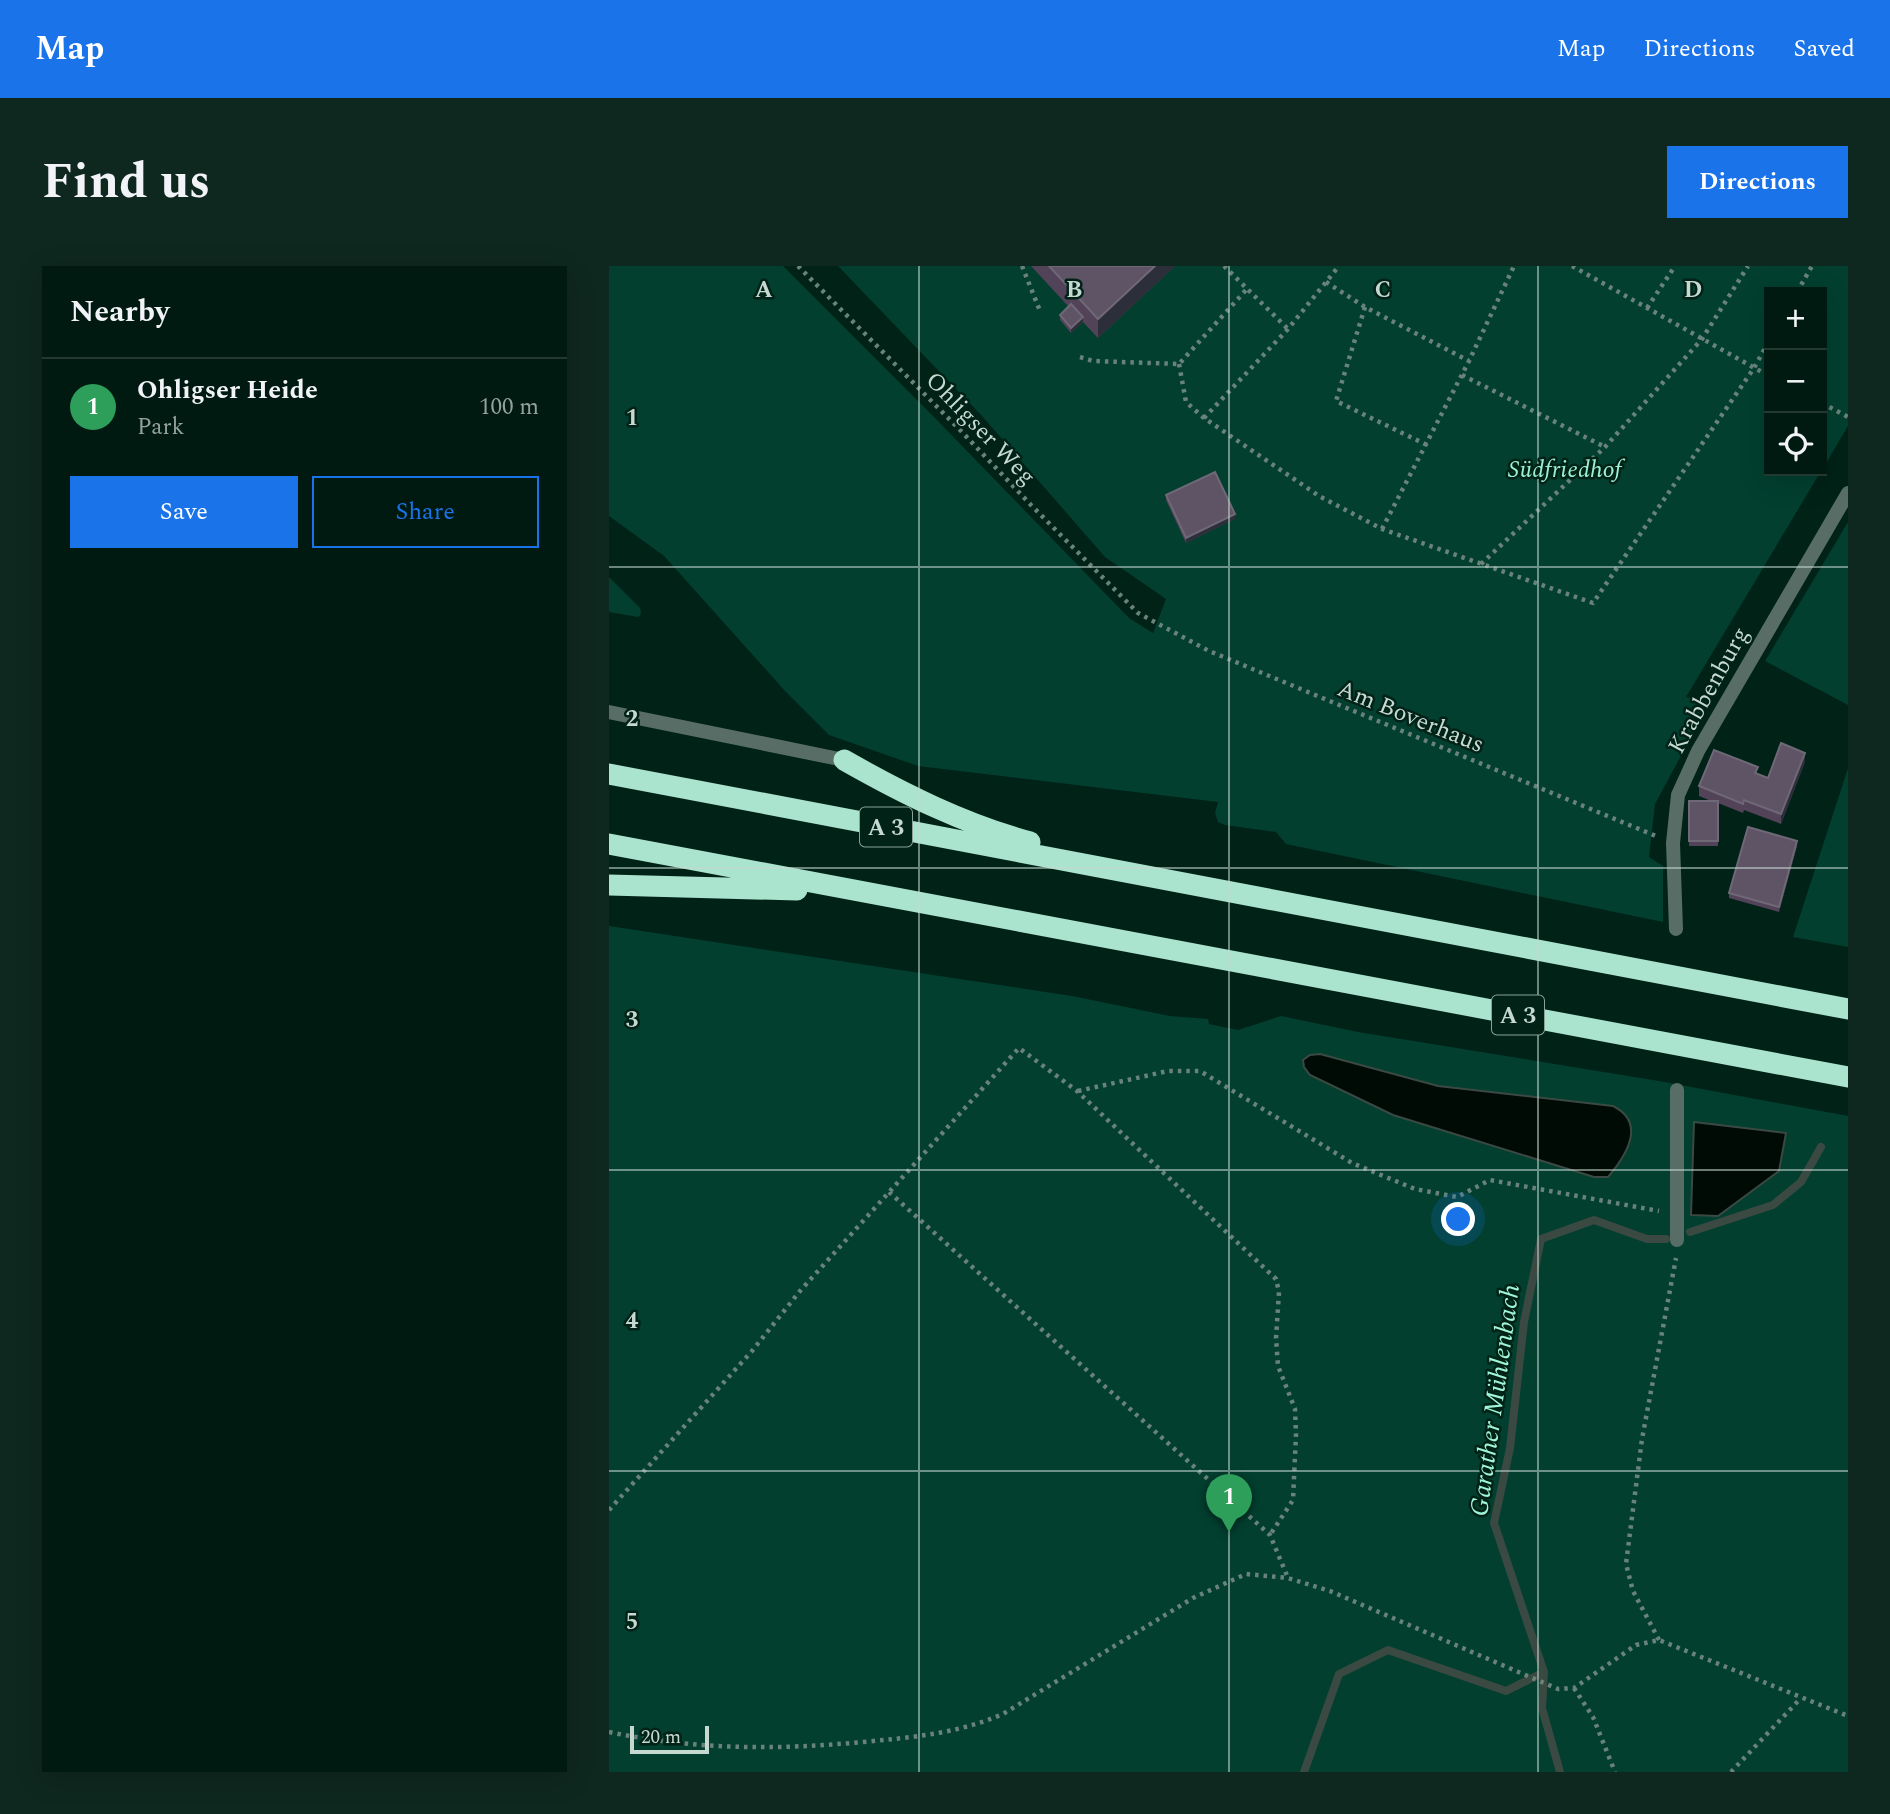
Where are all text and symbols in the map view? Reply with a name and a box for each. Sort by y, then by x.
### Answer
text: Map [35,24,104,74]
text: Map [1557,31,1605,67]
text: Directions [1643,31,1755,67]
text: Saved [1793,31,1855,67]
text: Find us [42,145,210,220]
button: Directions [1667,146,1848,218]
text: A [755,273,773,308]
text: B [1066,273,1082,308]
text: C [1375,273,1391,308]
text: D [1684,273,1702,308]
map controls [1764,287,1827,476]
button: + [1764,287,1827,350]
text: Nearby [70,289,169,335]
button: − [1764,350,1827,413]
street label: Ohligser Weg [917,364,1044,494]
text: Ohligser Heide [137,370,318,410]
text: 1 [87,390,99,425]
text: 100 m [479,390,539,425]
text: 1 [626,401,638,436]
text: Park [137,410,184,445]
button: locate [1764,413,1827,476]
park label: Südfriedhof [1508,452,1626,488]
button: Save [70,476,298,548]
button: Share [312,476,539,548]
street label: Krabbenburg [1659,620,1759,761]
street label: Am Boverhaus [1332,671,1490,763]
text: 2 [626,702,639,737]
road number: A 3 [860,807,912,846]
road number: A 3 [1492,996,1544,1034]
text: 3 [626,1003,639,1038]
your location [1441,1202,1475,1236]
water label: Garather Mühlenbach [1459,1281,1531,1519]
text: 4 [626,1304,639,1339]
pin: 1 [1206,1474,1252,1532]
text: 5 [626,1605,638,1640]
scale bar [630,1723,709,1755]
text: 20 m [641,1723,681,1752]

